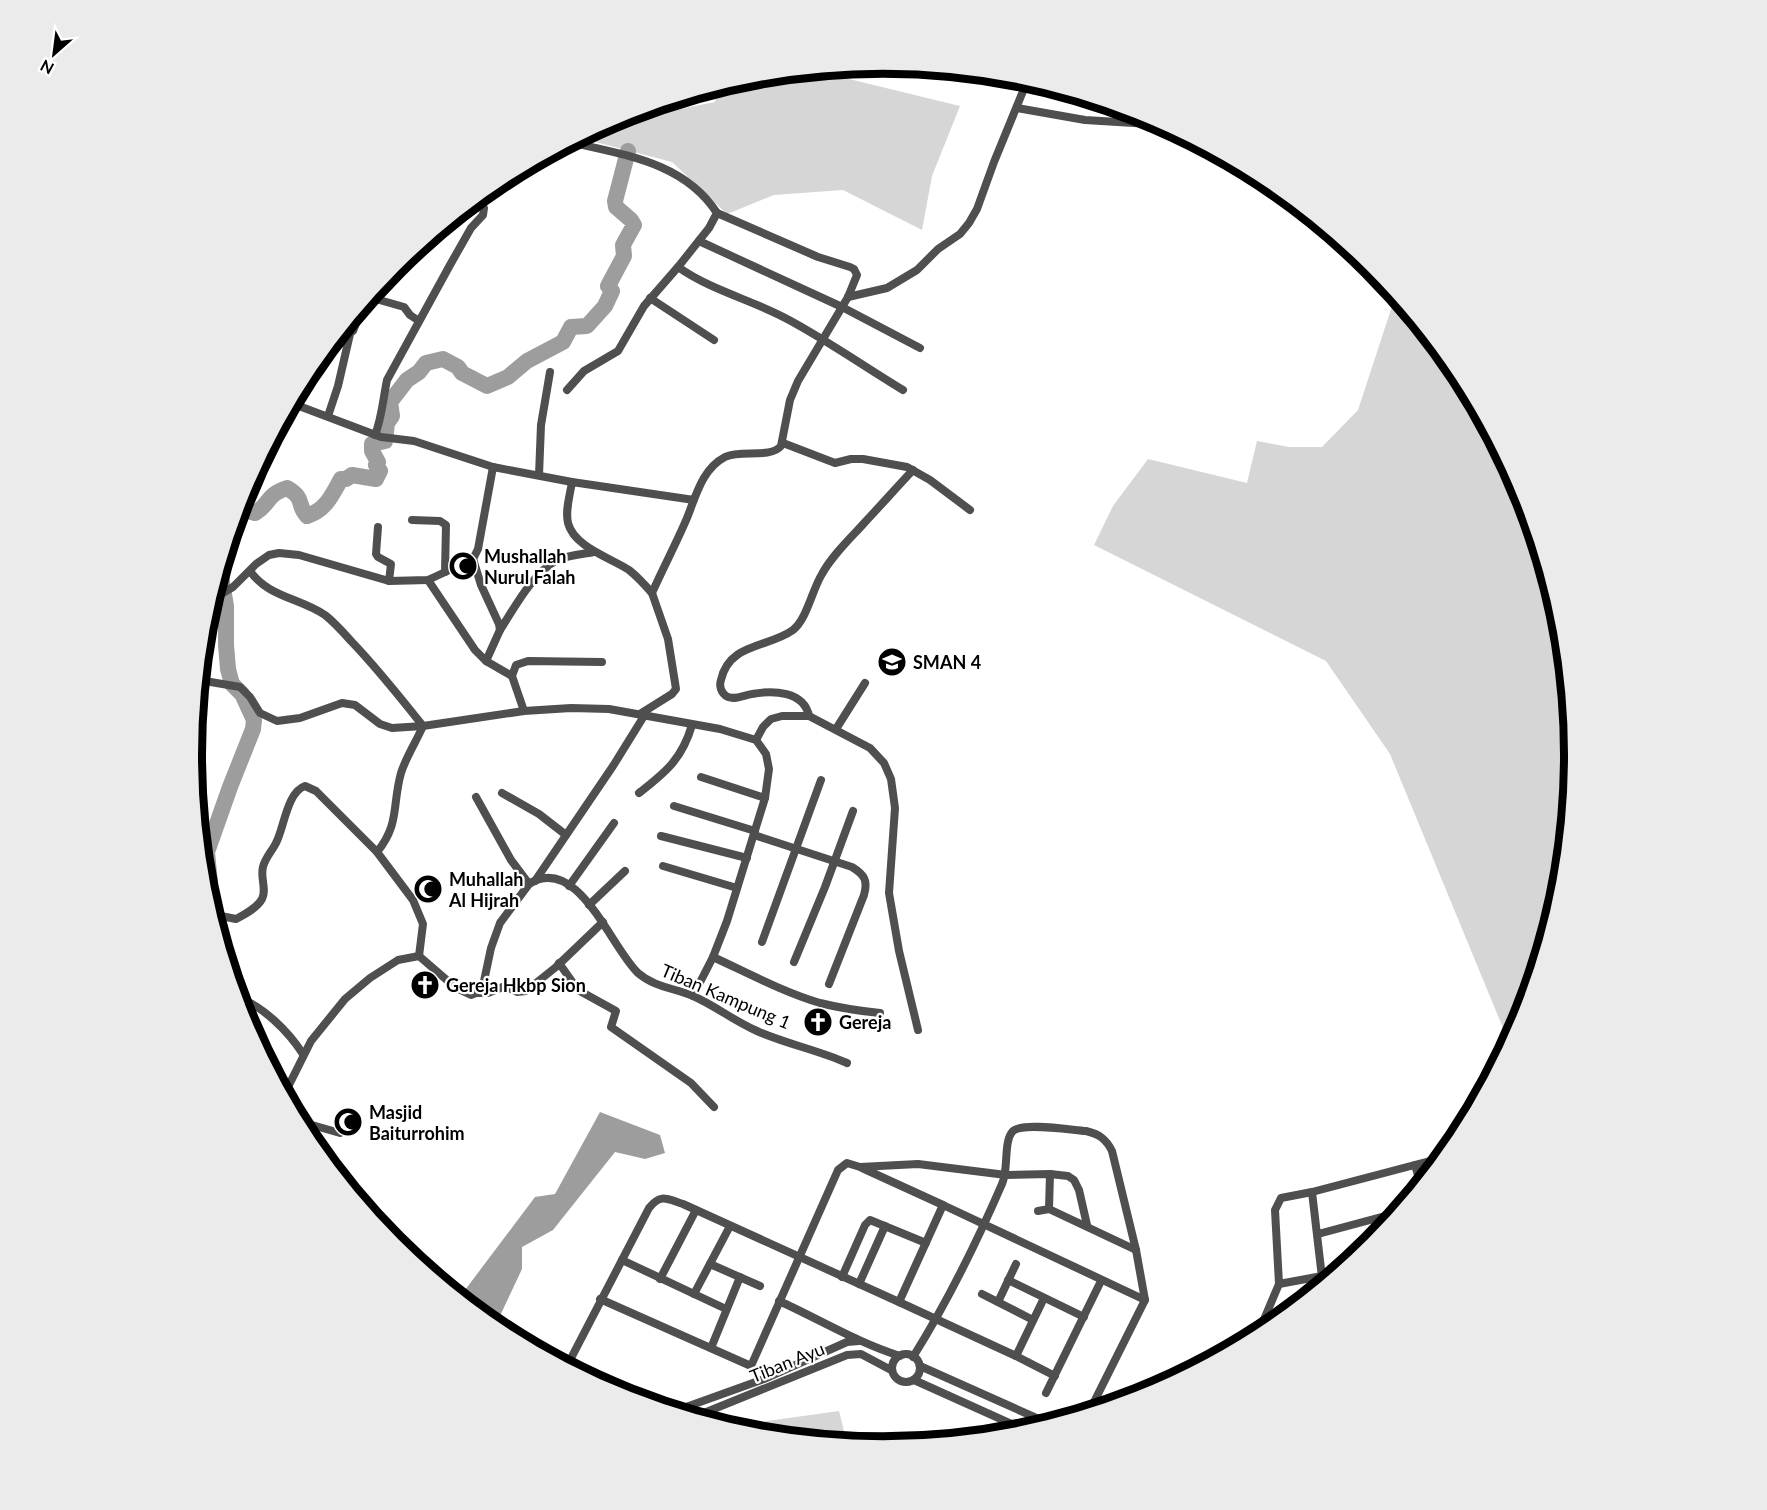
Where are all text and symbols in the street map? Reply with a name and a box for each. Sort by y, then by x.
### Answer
north arrow [24,24,84,84]
text: N [37,56,57,79]
place label: Mushallah Nurul Falah [484,545,575,588]
mosque icon: Mushallah Nurul Falah [447,550,479,582]
school or university icon: SMAN 4 [876,646,908,678]
place label: SMAN 4 [913,651,981,673]
place label: Muhallah Al Hijrah [448,868,524,911]
mosque icon: Muhallah Al Hijrah [412,873,444,905]
street label: Tiban Kampung 1 [658,959,794,1033]
church icon: Gereja Hkbp Sion [409,969,441,1001]
place label: Gereja Hkbp Sion [446,974,586,996]
church icon: Gereja [802,1006,834,1038]
place label: Gereja [839,1011,891,1033]
place label: Masjid Baiturrohim [369,1101,465,1144]
mosque icon: Masjid Baiturrohim [332,1106,364,1138]
street label: Tiban Ayu [746,1337,828,1387]

